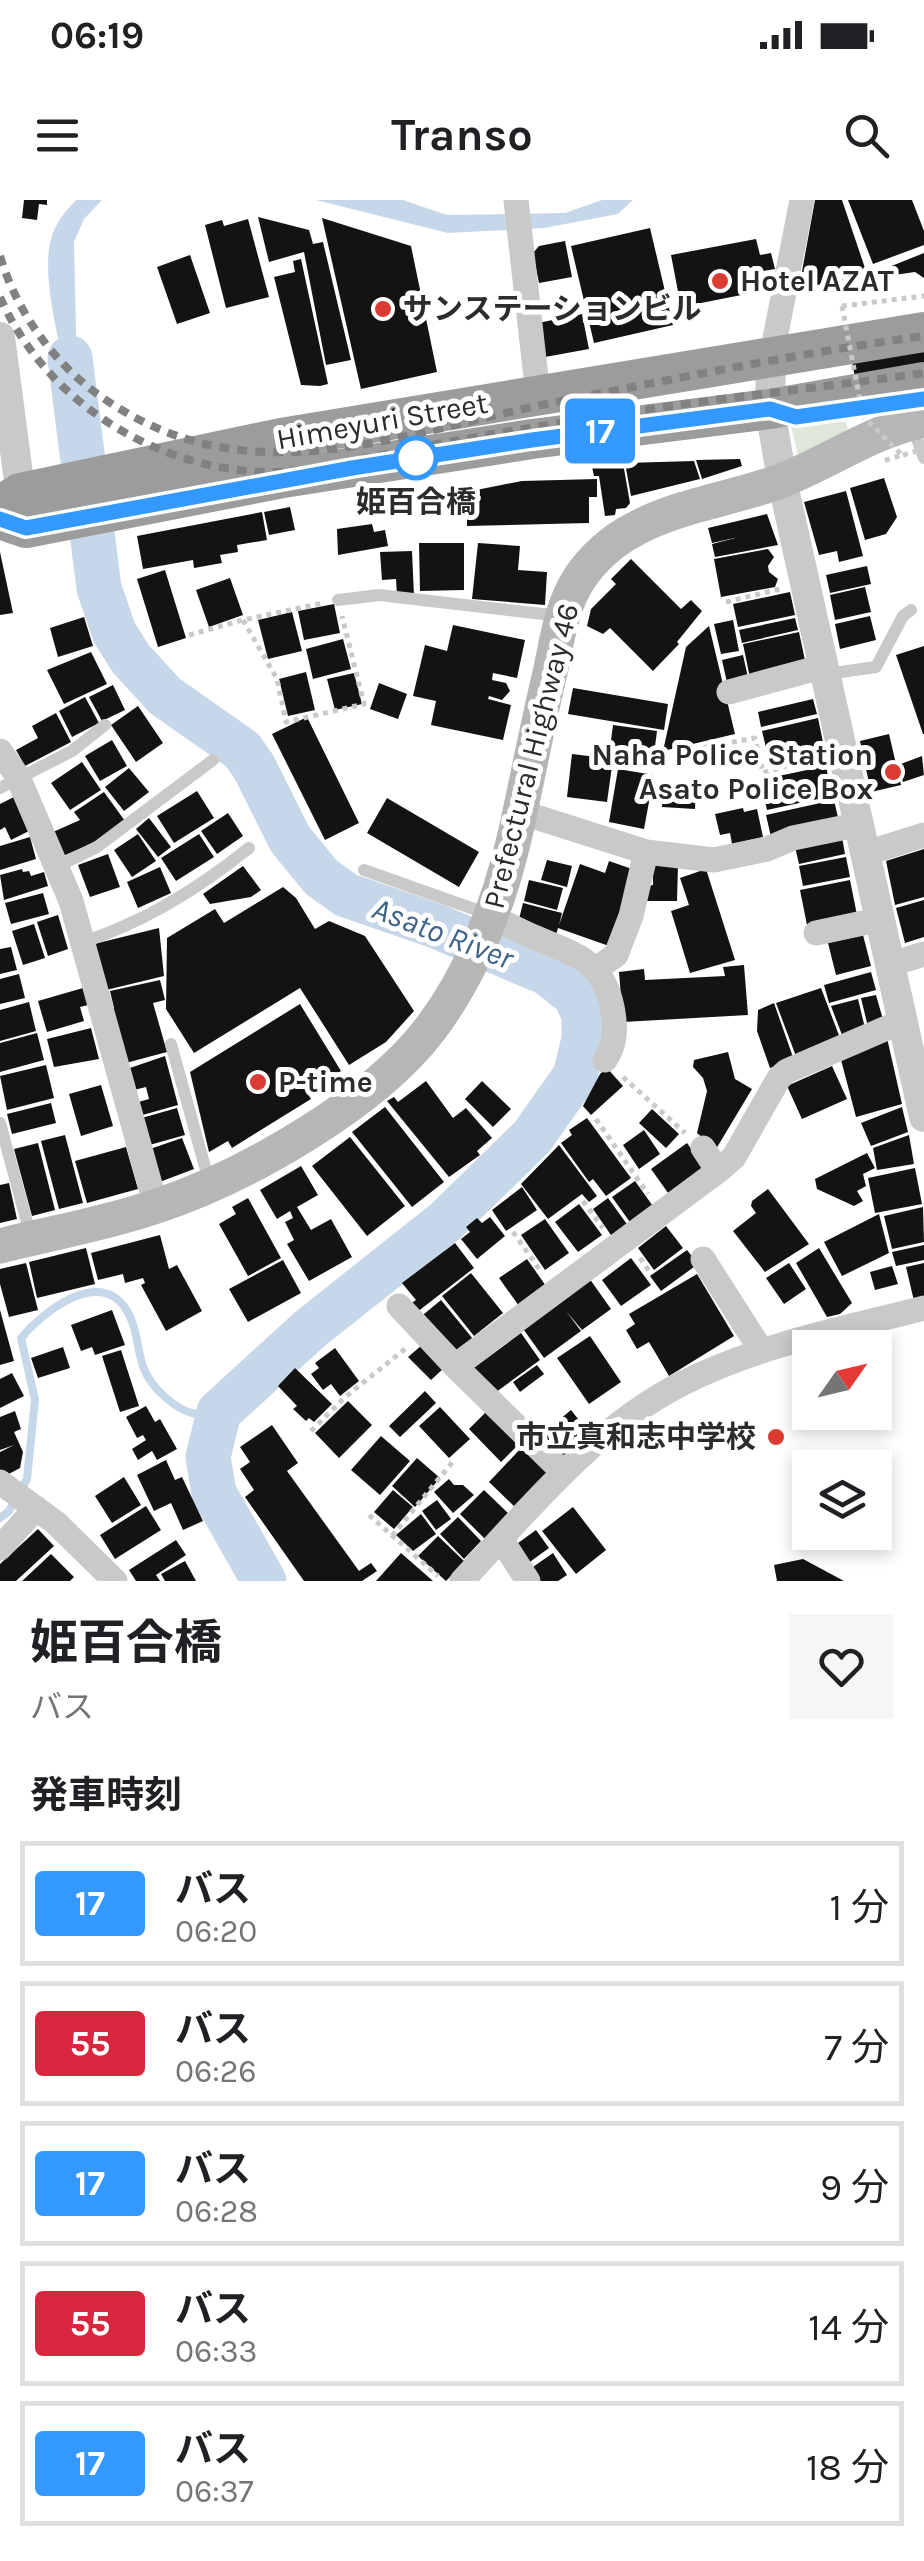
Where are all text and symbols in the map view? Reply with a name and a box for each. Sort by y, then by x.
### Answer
text: 06:19 [50,13,144,58]
icon: menu [30,108,85,163]
icon: search [839,108,894,163]
text: Transo [391,109,533,161]
place label: Hotel AZAT [740,263,894,299]
marker: Hotel AZAT [709,270,731,292]
place label: サンステーションビル [403,291,702,327]
marker: サンステーションビル [372,298,394,320]
street label: Himeyuri Street [274,385,490,457]
line badge: 17 [555,398,645,464]
text: 17 [585,411,615,452]
marker: 姫百合橋 [395,437,437,479]
place label: 姫百合橋 [356,484,476,520]
street label: Prefectural Highway 46 [476,599,586,913]
place label: Naha Police Station Asato Police Box [592,737,873,807]
marker: Naha Police Station Asato Police Box [882,761,904,783]
water label: Asato River [367,890,519,978]
place label: P-time [278,1064,373,1100]
marker: P-time [247,1071,269,1093]
north arrow [792,1330,892,1430]
map controls [792,1330,892,1550]
place label: 市立真和志中学校 [516,1419,756,1455]
marker: 市立真和志中学校 [765,1426,787,1448]
button: layers [792,1450,892,1550]
button: heart [789,1614,894,1719]
text: 姫百合橋 [30,1615,222,1671]
text: バス [30,1689,94,1726]
text: 発車時刻 [30,1773,182,1818]
text: バス [175,1867,251,1912]
text: 17 [75,1883,105,1924]
text: 1 分 [829,1885,889,1930]
text: 06:20 [175,1913,257,1950]
text: バス [175,2007,251,2052]
text: 55 [70,2023,110,2064]
text: 7 分 [824,2025,889,2070]
text: 06:26 [175,2053,257,2090]
text: バス [175,2147,251,2192]
text: 17 [75,2163,105,2204]
text: 9 分 [820,2165,889,2210]
text: 06:28 [175,2193,258,2230]
text: バス [175,2287,251,2332]
text: 55 [70,2303,110,2344]
text: 14 分 [808,2305,889,2350]
text: 06:33 [175,2333,257,2370]
text: バス [175,2427,251,2472]
text: 17 [75,2443,105,2484]
text: 18 分 [806,2445,889,2490]
text: 06:37 [175,2473,254,2510]

